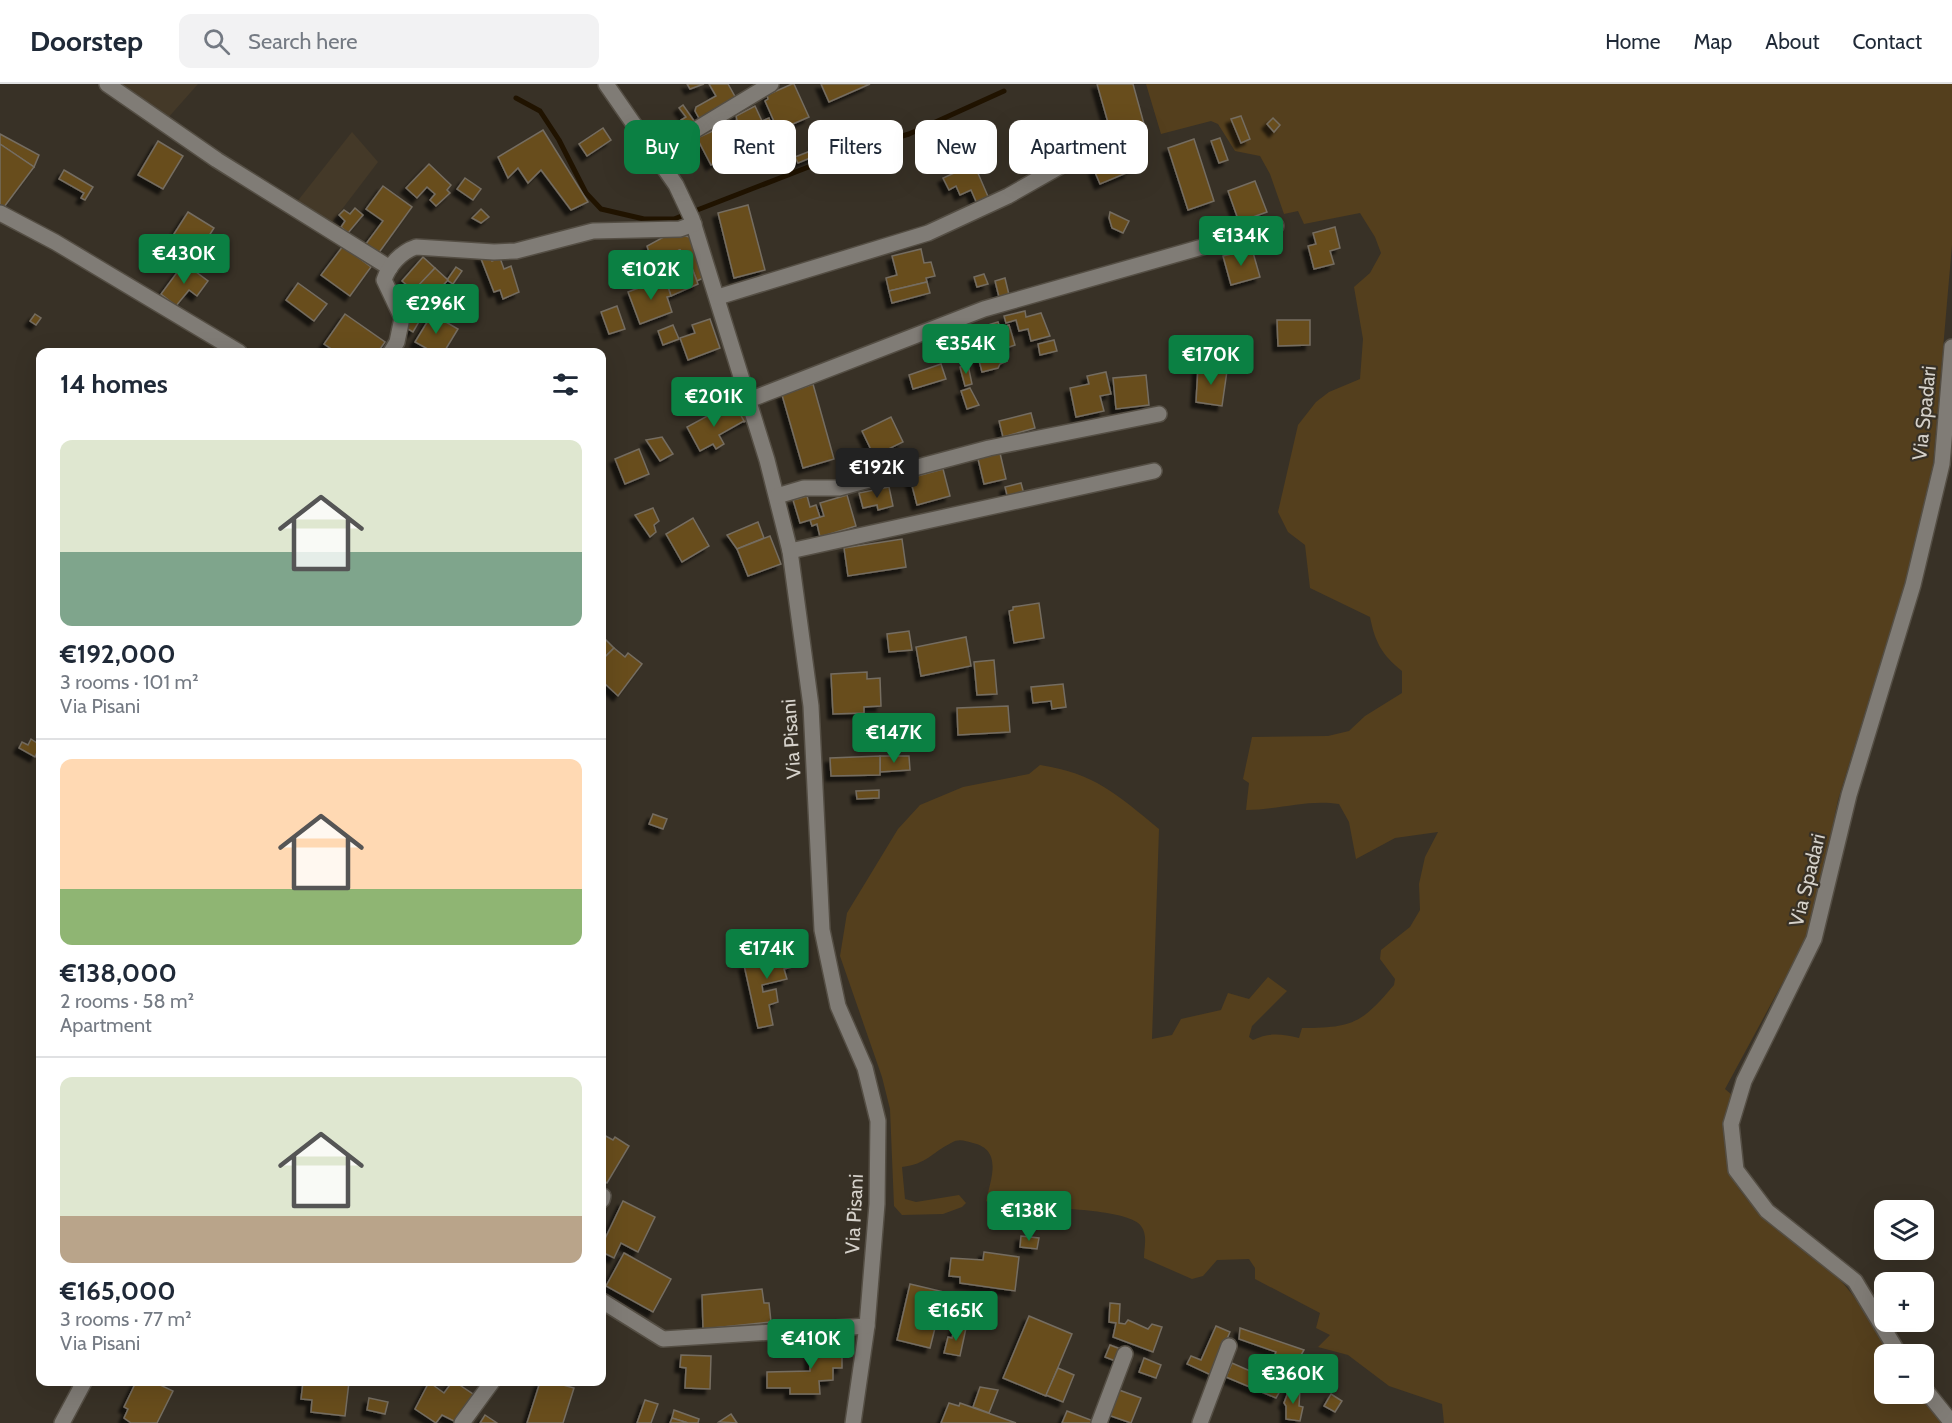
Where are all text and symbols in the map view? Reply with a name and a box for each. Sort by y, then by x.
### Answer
search box [179,14,599,68]
text: Doorstep [30,24,143,58]
icon: search [200,25,233,58]
text: Search here [248,28,357,55]
text: Home [1605,29,1661,54]
text: Map [1694,29,1732,54]
text: About [1765,29,1819,54]
text: Contact [1852,29,1922,54]
chip: Buy [624,120,700,174]
chip: Rent [712,120,796,174]
chip: Filters [808,120,903,174]
chip: New [915,120,997,174]
chip: Apartment [1009,120,1148,174]
pin: €134K [1199,216,1283,267]
text: €134K [1213,223,1269,247]
pin: €430K [142,234,226,285]
text: €430K [153,241,215,265]
pin: €102K [609,250,693,301]
text: €102K [622,257,680,281]
pin: €296K [394,284,478,335]
text: €296K [407,291,465,315]
pin: €354K [924,324,1008,375]
text: €354K [936,331,996,355]
pin: €170K [1169,335,1253,386]
text: €170K [1183,342,1239,366]
street label: Via Spadari [1907,365,1941,461]
text: 14 homes [60,368,168,400]
icon: filters [549,368,582,401]
pin: €201K [672,377,756,428]
text: €201K [685,384,743,408]
pin: €192K [835,448,919,499]
text: €192K [850,455,904,479]
icon: home [267,479,375,587]
text: €192,000 [60,638,176,670]
text: 3 rooms · 101 m² [60,670,199,694]
text: Via Pisani [60,694,140,718]
street label: Via Pisani [776,698,806,780]
pin: €147K [852,713,936,764]
text: €147K [866,720,922,744]
icon: home [267,798,375,906]
street label: Via Spadari [1784,831,1830,929]
pin: €174K [725,929,809,980]
text: €174K [740,936,794,960]
text: €138,000 [60,957,177,989]
text: 2 rooms · 58 m² [60,989,194,1013]
text: Apartment [60,1013,152,1037]
icon: home [267,1116,375,1224]
street label: Via Pisani [840,1173,868,1255]
pin: €138K [987,1191,1071,1242]
text: €138K [1001,1198,1057,1222]
map controls [1874,1200,1934,1404]
button: layers [1874,1200,1934,1260]
button: + [1874,1272,1934,1332]
text: €165,000 [60,1275,176,1307]
pin: €165K [914,1291,998,1342]
text: €165K [929,1298,983,1322]
text: 3 rooms · 77 m² [60,1307,192,1331]
pin: €410K [769,1319,853,1370]
text: €410K [781,1326,841,1350]
text: Via Pisani [60,1331,140,1355]
button: − [1874,1344,1934,1404]
pin: €360K [1251,1354,1335,1405]
text: €360K [1262,1361,1324,1385]

